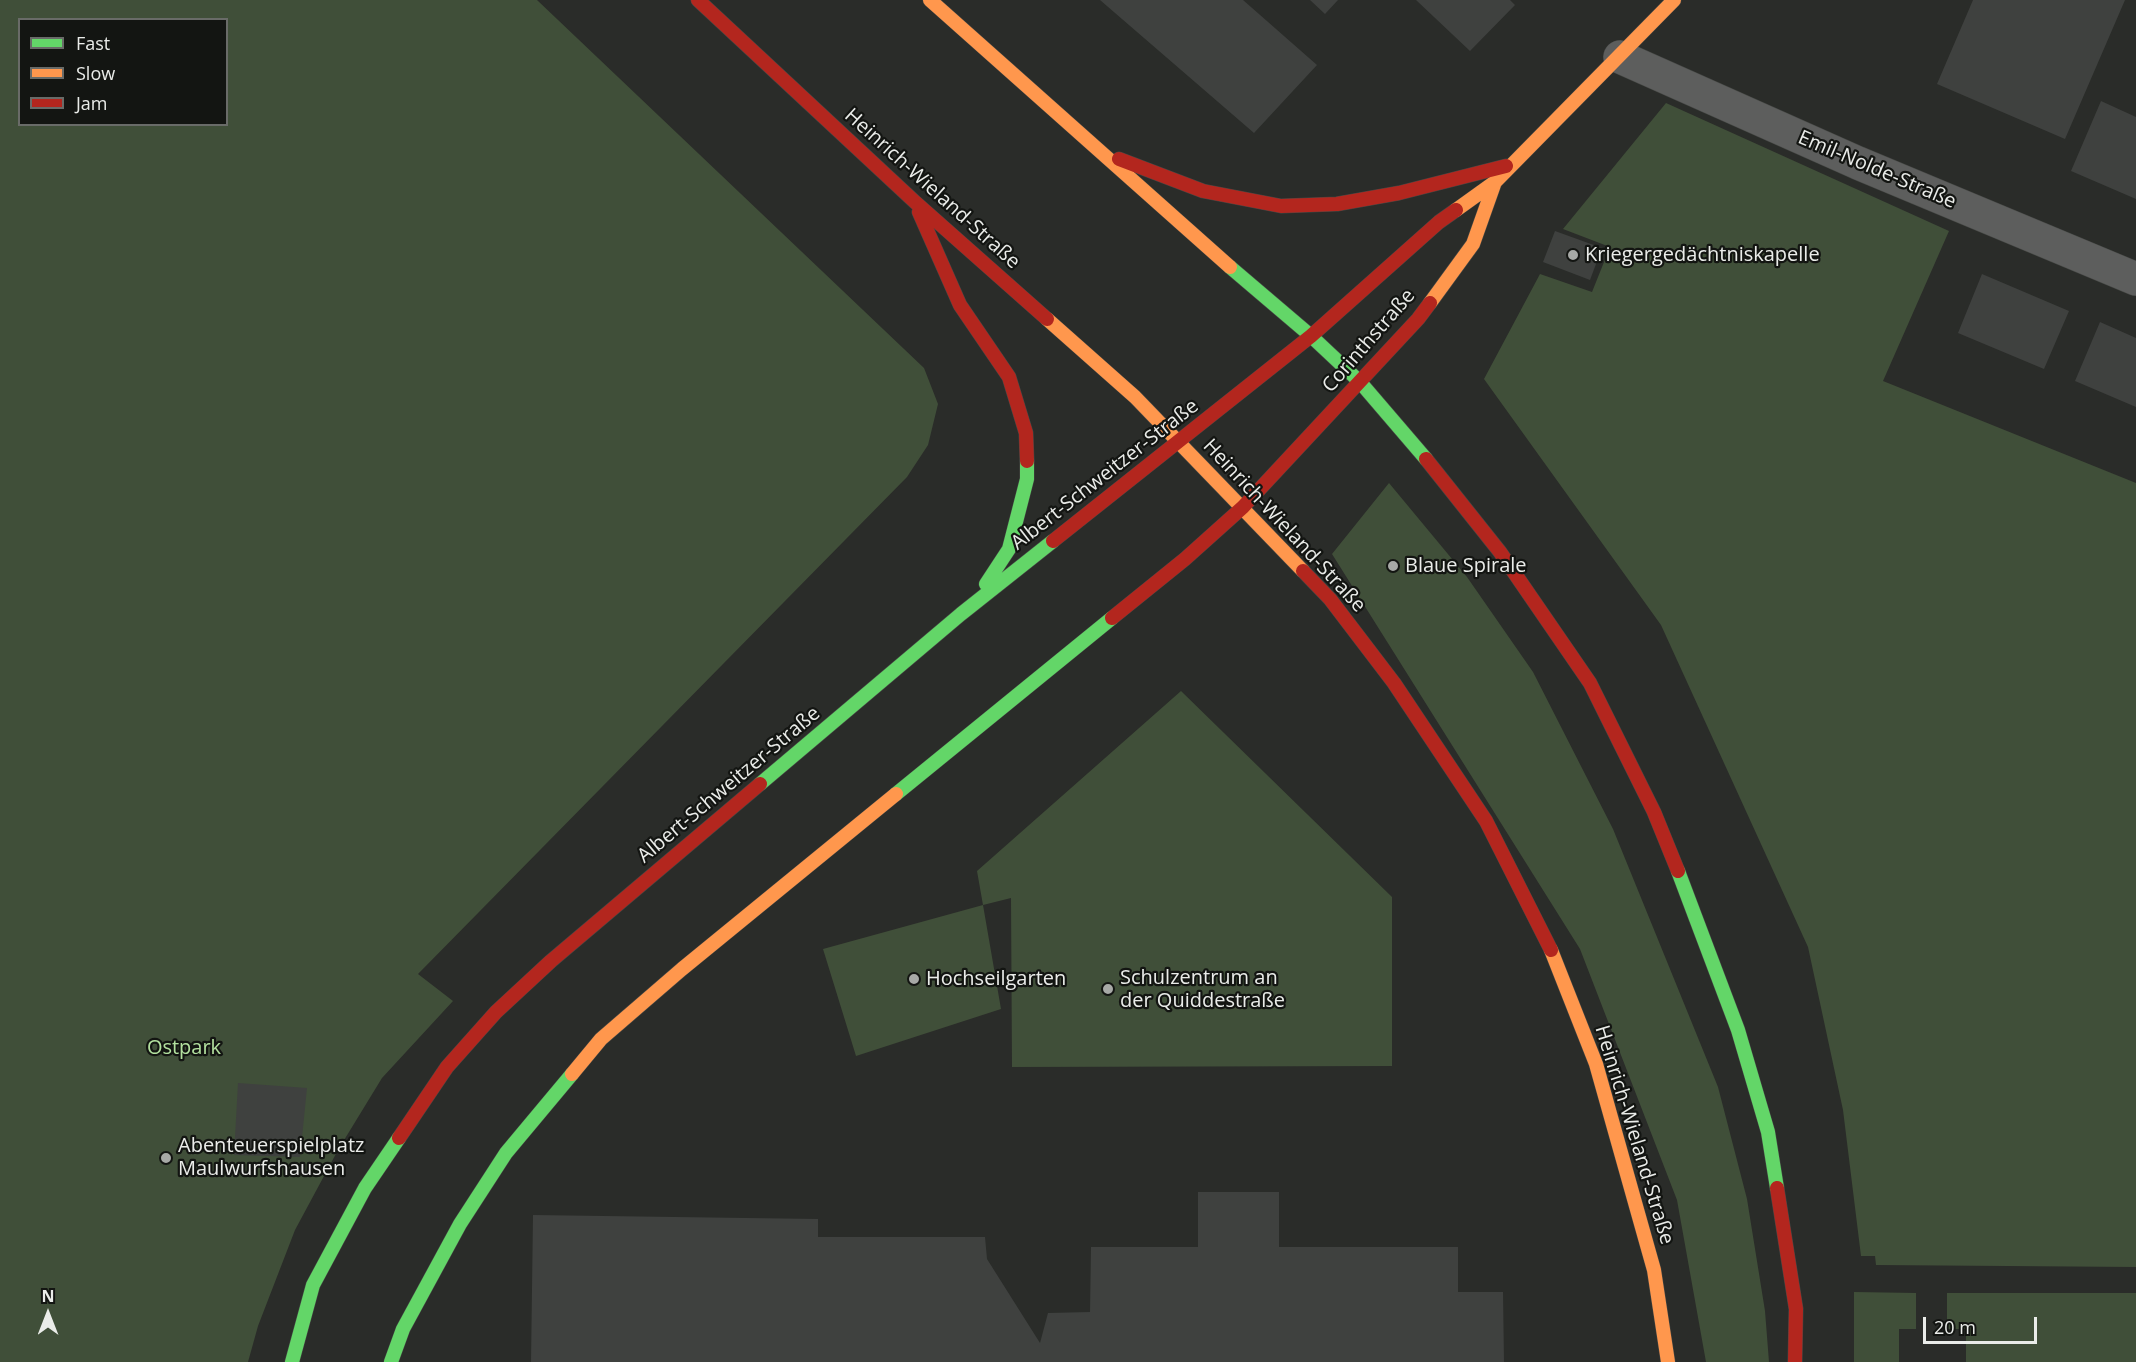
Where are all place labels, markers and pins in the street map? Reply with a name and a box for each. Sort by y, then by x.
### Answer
place label: Kriegergedächtniskapelle [1585,243,1820,267]
marker: Kriegergedächtniskapelle [1566,248,1580,262]
place label: Blaue Spirale [1405,554,1527,578]
marker: Blaue Spirale [1386,559,1400,573]
place label: Schulzentrum an der Quiddestraße [1120,966,1285,1013]
place label: Hochseilgarten [926,967,1066,991]
marker: Hochseilgarten [907,972,921,986]
marker: Schulzentrum an der Quiddestraße [1101,982,1115,996]
place label: Abenteuerspielplatz Maulwurfshausen [178,1134,364,1181]
marker: Abenteuerspielplatz Maulwurfshausen [159,1151,173,1165]

